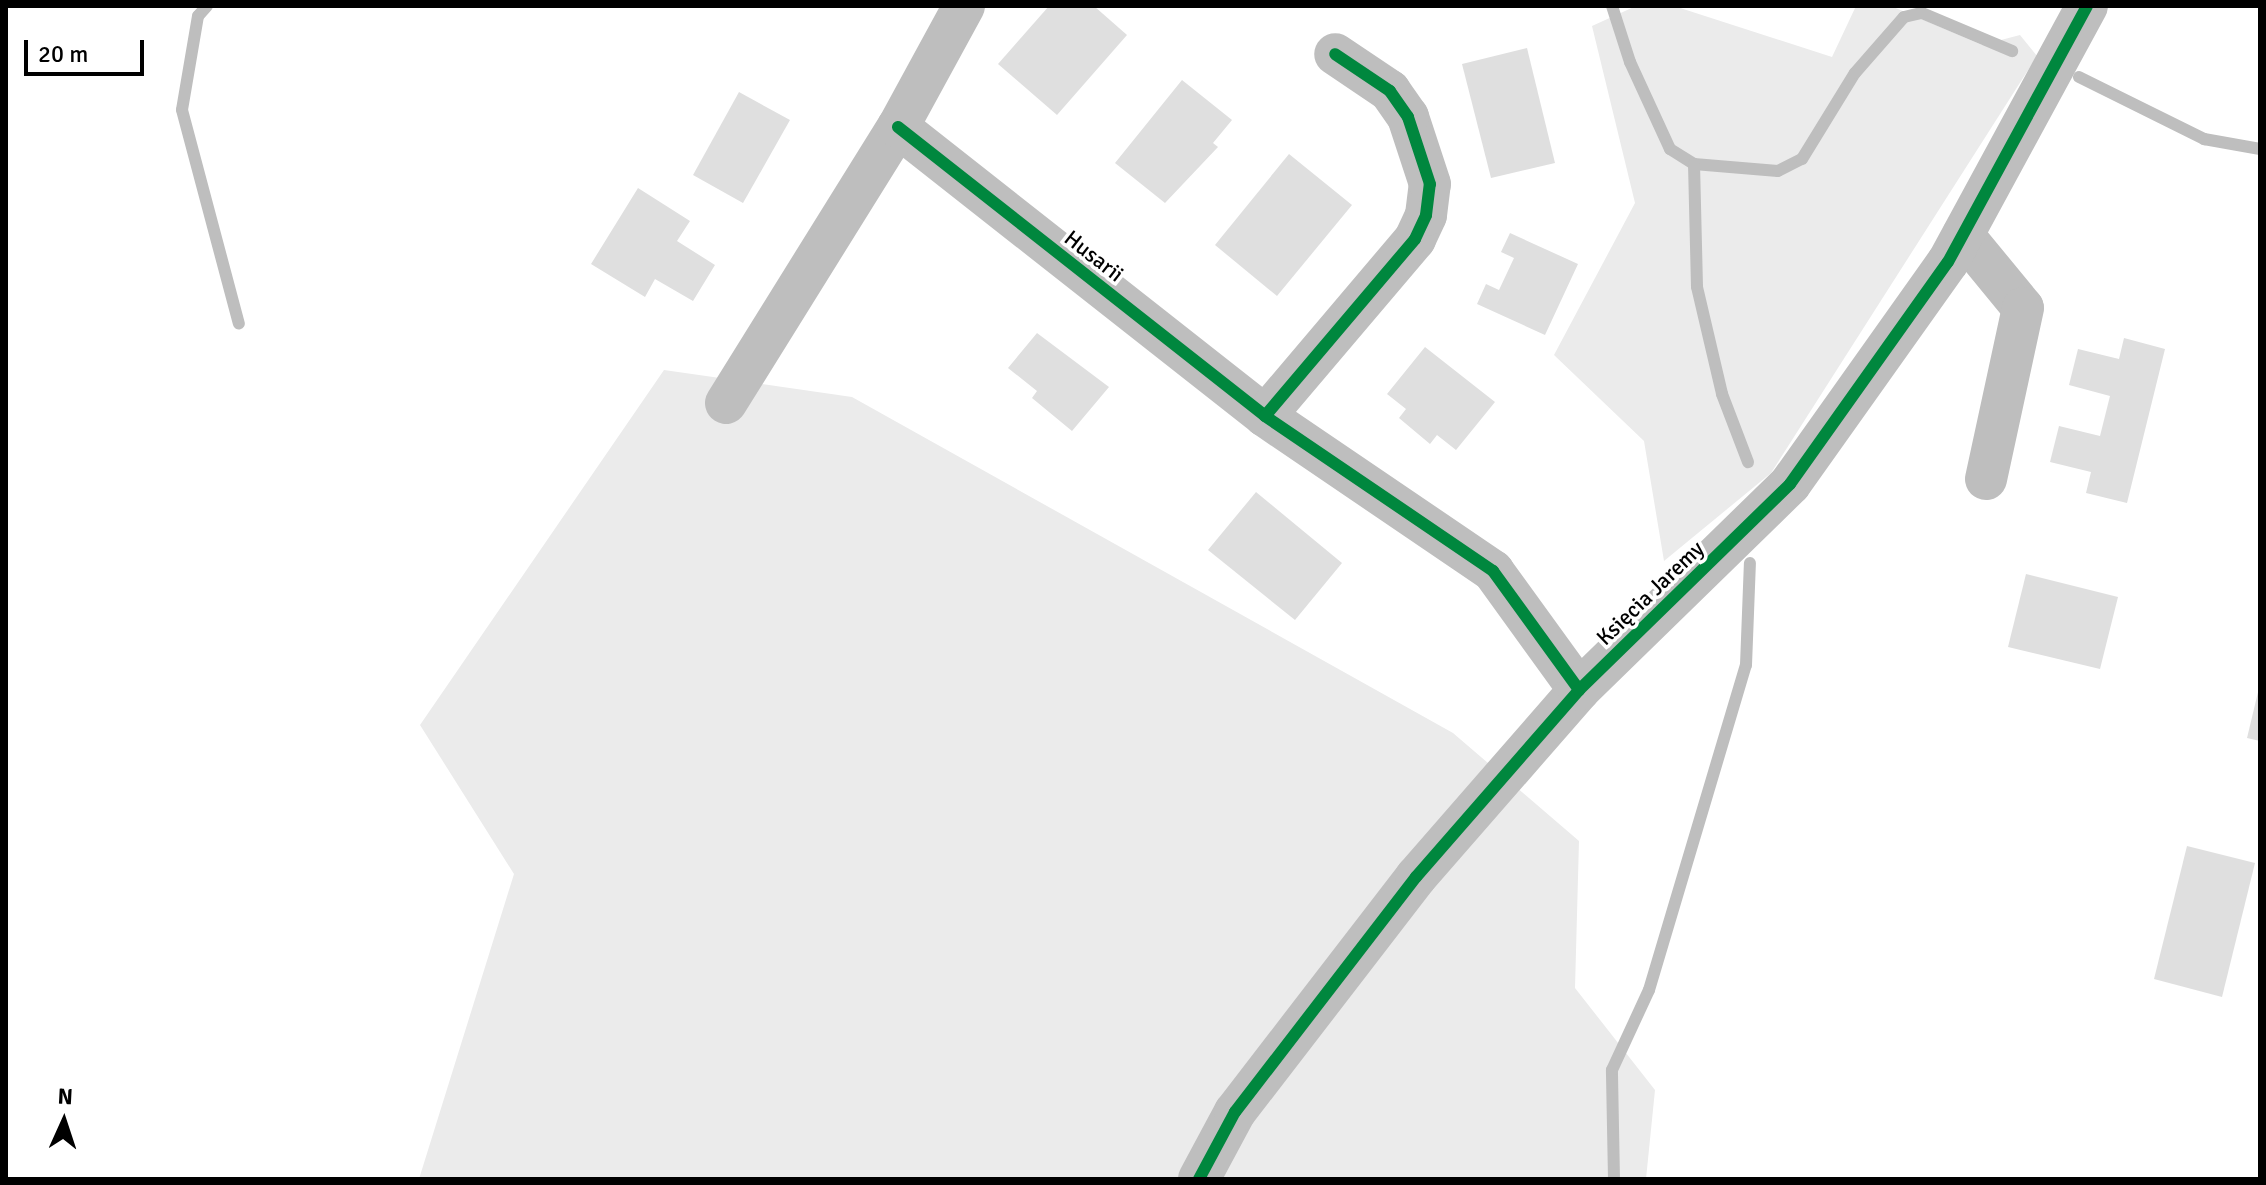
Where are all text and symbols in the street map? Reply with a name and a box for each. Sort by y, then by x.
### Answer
scale bar [28,24,148,74]
text: 20 m [38,39,88,69]
street label: Husarii [1059,225,1129,287]
street label: Księcia Jaremy [1591,535,1709,651]
north arrow [24,1081,104,1161]
text: N [57,1083,74,1110]

